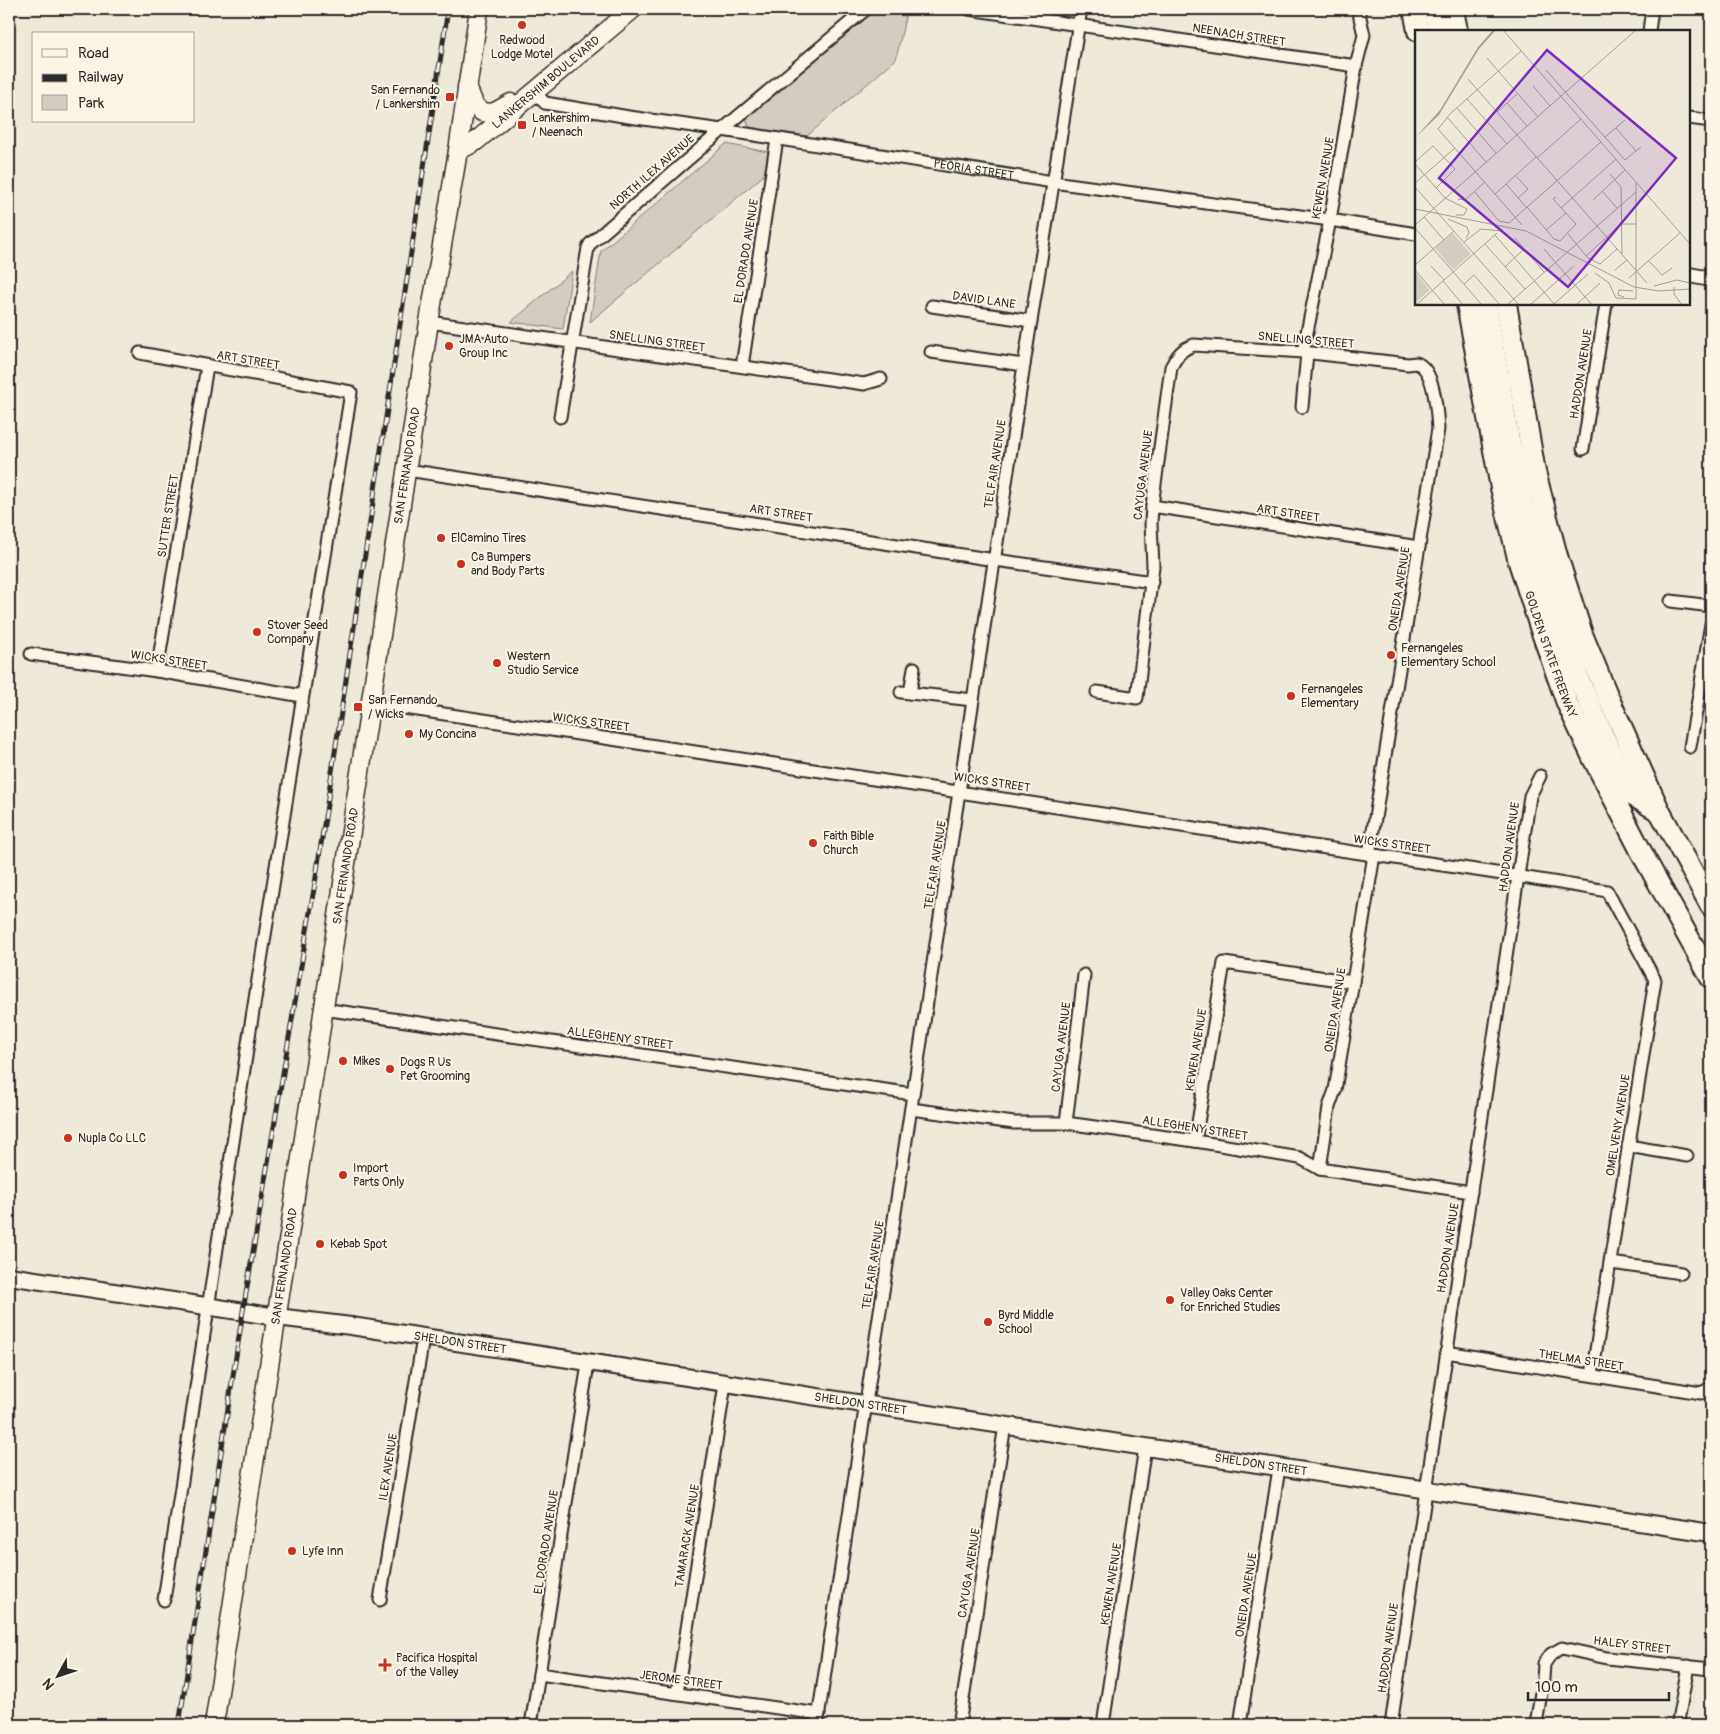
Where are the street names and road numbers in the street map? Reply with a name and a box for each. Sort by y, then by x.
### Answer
street label: NEENACH STREET [1191,21,1287,50]
street label: LANKERSHIM BOULEVARD [489,33,604,132]
street label: NORTH ILEX AVENUE [607,131,698,213]
street label: KEWEN AVENUE [1309,136,1338,220]
street label: PEORIA STREET [932,156,1015,184]
street label: EL DORADO AVENUE [731,198,762,304]
street label: DAVID LANE [952,289,1016,312]
street label: SNELLING STREET [608,327,706,356]
street label: HADDON AVENUE [1567,328,1596,420]
street label: SNELLING STREET [1257,329,1355,352]
street label: ART STREET [215,348,281,373]
street label: SAN FERNANDO ROAD [391,406,424,525]
street label: TELFAIR AVENUE [981,419,1010,510]
street label: CAYUGA AVENUE [1131,429,1156,521]
street label: SUTTER STREET [155,473,183,559]
street label: ART STREET [748,501,814,526]
street label: ART STREET [1255,501,1321,526]
street label: ONEIDA AVENUE [1385,546,1414,632]
street label: GOLDEN STATE FREEWAY [1521,589,1580,721]
street label: WICKS STREET [129,647,209,674]
street label: WICKS STREET [551,710,631,735]
street label: WICKS STREET [952,769,1032,796]
street label: HADDON AVENUE [1496,801,1523,893]
street label: SAN FERNANDO ROAD [330,806,363,925]
street label: TELFAIR AVENUE [921,820,950,911]
street label: WICKS STREET [1352,832,1432,857]
street label: ONEIDA AVENUE [1321,967,1350,1053]
street label: CAYUGA AVENUE [1049,1001,1074,1093]
street label: KEWEN AVENUE [1183,1008,1210,1092]
street label: ALLEGHENY STREET [566,1024,674,1053]
street label: OMELVENY AVENUE [1603,1073,1634,1177]
street label: ALLEGHENY STREET [1141,1113,1249,1144]
street label: HADDON AVENUE [1434,1202,1463,1294]
street label: SAN FERNANDO ROAD [268,1207,301,1326]
street label: TELFAIR AVENUE [859,1220,888,1311]
street label: SHELDON STREET [413,1329,508,1358]
street label: THELMA STREET [1537,1346,1625,1375]
street label: SHELDON STREET [813,1390,908,1419]
street label: ILEX AVENUE [376,1432,401,1502]
street label: SHELDON STREET [1214,1451,1308,1479]
street label: TAMARACK AVENUE [672,1483,703,1589]
street label: EL DORADO AVENUE [531,1489,562,1595]
street label: CAYUGA AVENUE [955,1527,984,1619]
street label: KEWEN AVENUE [1098,1542,1125,1626]
street label: ONEIDA AVENUE [1232,1552,1261,1638]
street label: HADDON AVENUE [1375,1602,1402,1694]
street label: HALEY STREET [1592,1633,1672,1658]
street label: JEROME STREET [638,1667,724,1694]

